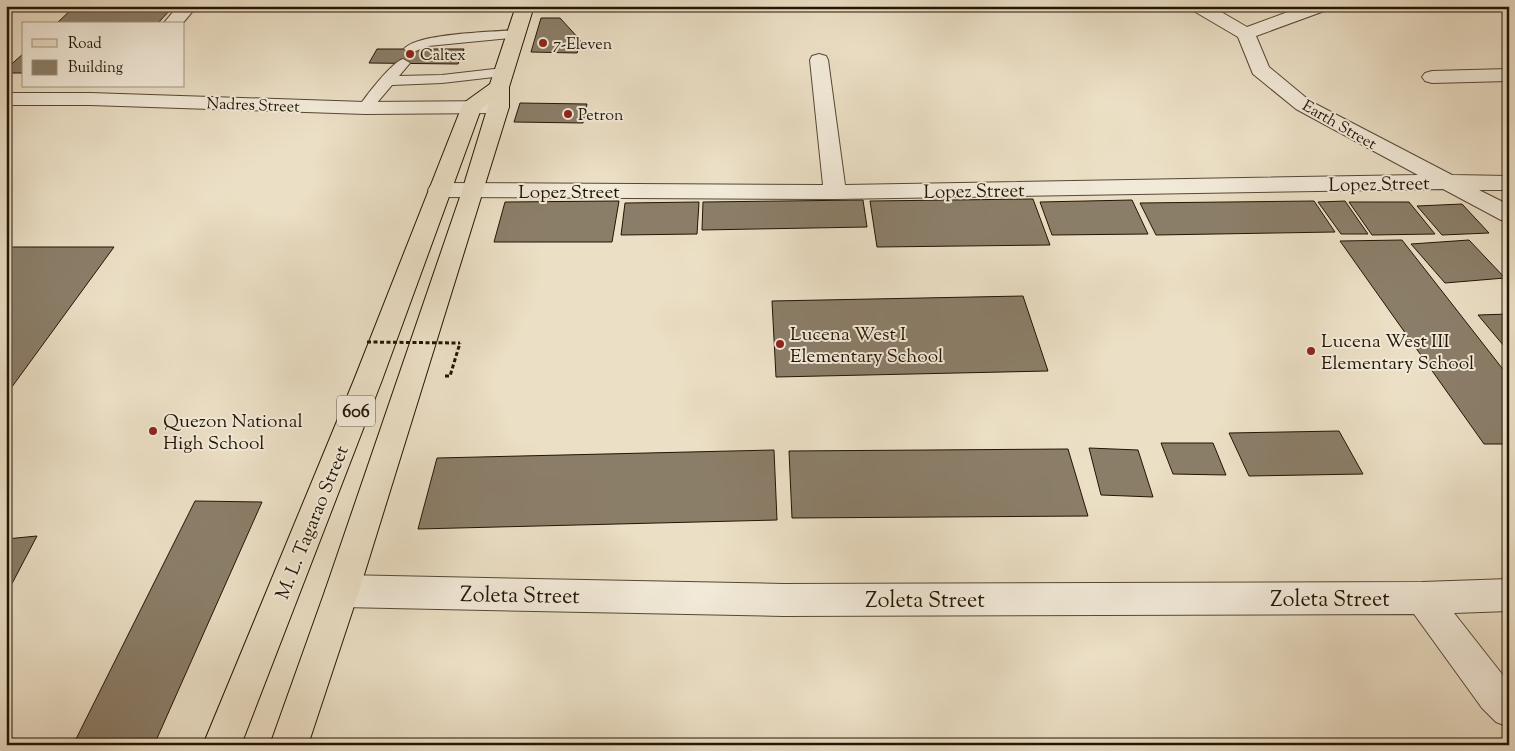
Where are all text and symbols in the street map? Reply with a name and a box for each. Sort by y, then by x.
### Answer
legend [22,22,185,88]
text: Road [68,34,102,55]
place label: 7-Eleven [553,34,613,57]
marker: 7-Eleven [537,37,549,49]
place label: Caltex [420,45,466,68]
marker: Caltex [404,48,416,60]
text: Building [68,58,123,79]
street label: Nadres Street [206,93,300,120]
street label: Earth Street [1297,96,1381,157]
place label: Petron [578,105,624,128]
marker: Petron [562,108,574,120]
street label: Lopez Street [1328,171,1430,200]
street label: Lopez Street [923,178,1025,207]
street label: Lopez Street [518,180,620,207]
place label: Lucena West I Elementary School [790,322,943,371]
place label: Lucena West III Elementary School [1321,329,1474,378]
marker: Lucena West I Elementary School [774,338,786,350]
marker: Lucena West III Elementary School [1305,345,1317,357]
road number: 606 [337,396,375,426]
place label: Quezon National High School [163,409,303,458]
marker: Quezon National High School [147,425,159,437]
street label: M. L. Tagarao Street [270,442,357,604]
street label: Zoleta Street [460,580,580,614]
street label: Zoleta Street [1270,585,1390,617]
street label: Zoleta Street [865,586,985,618]

